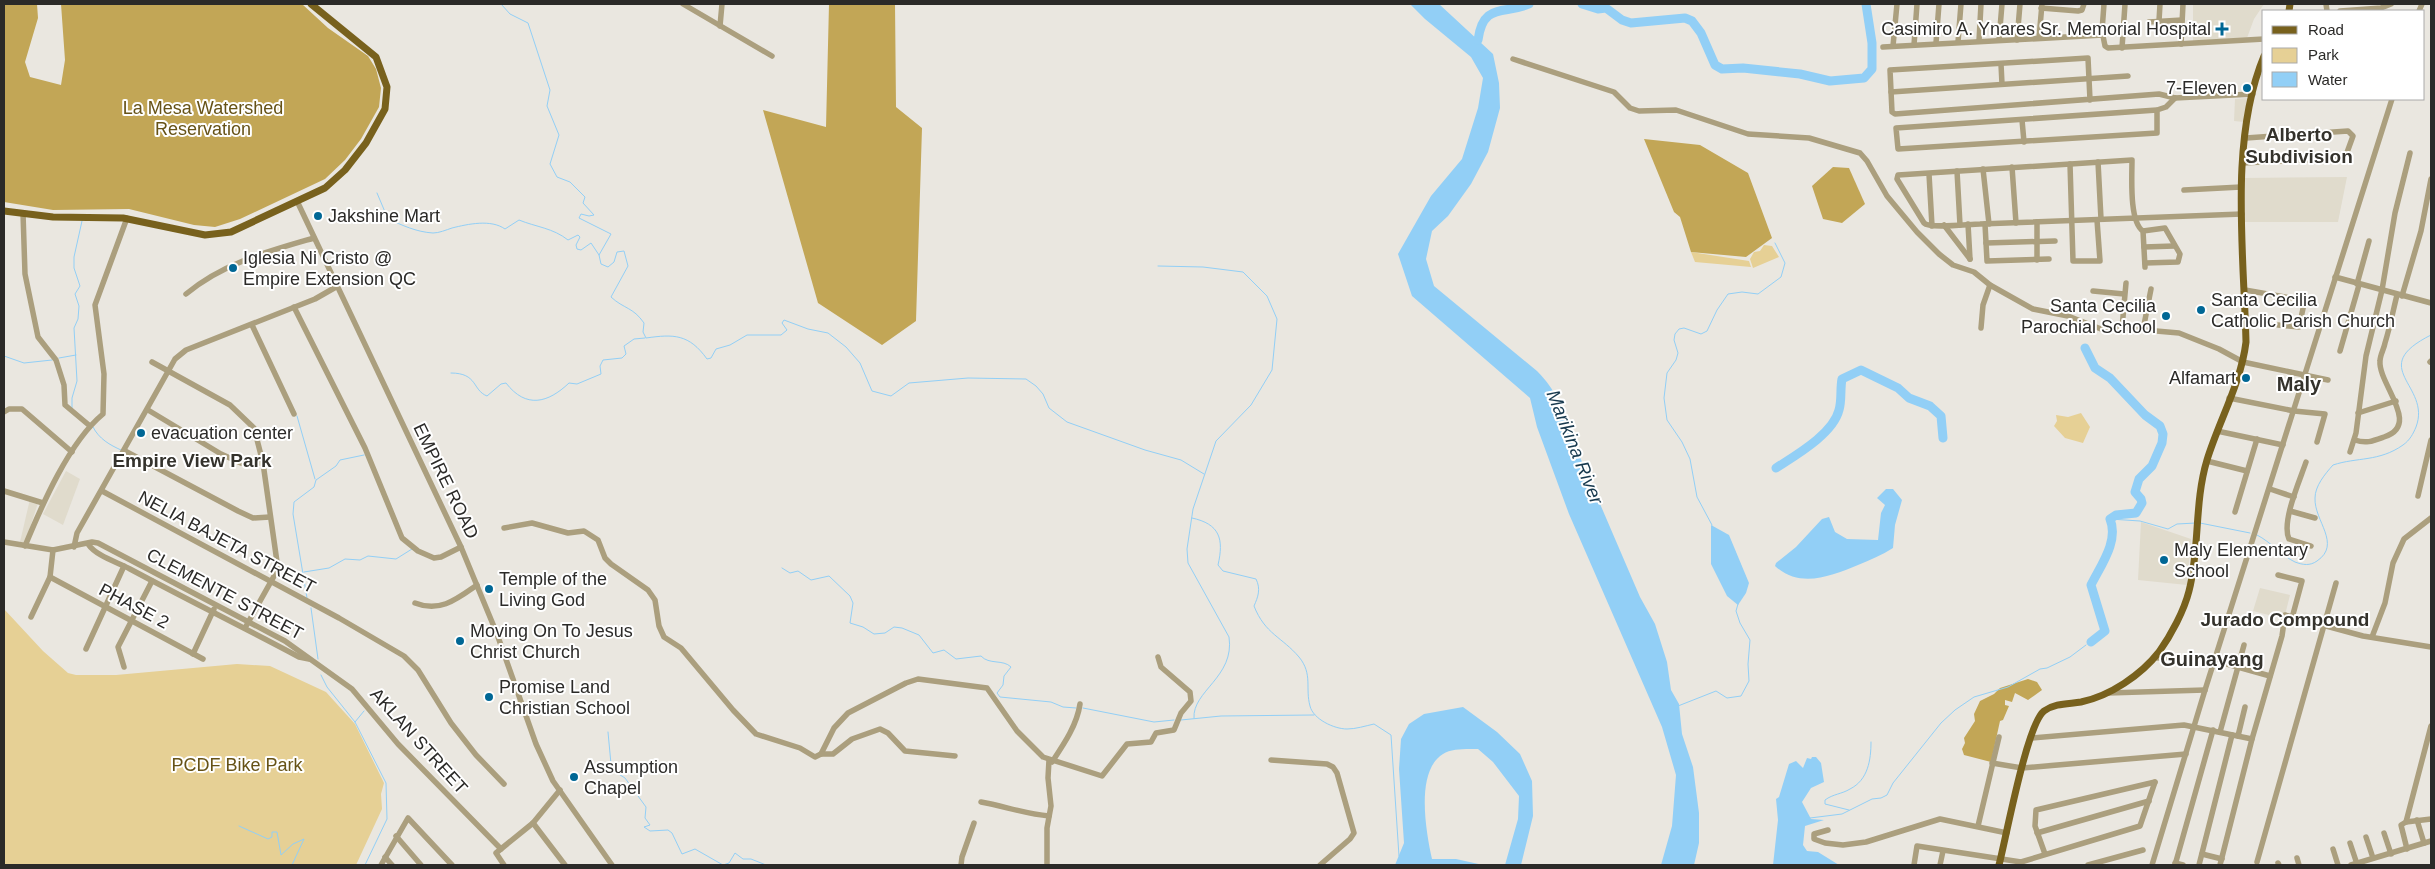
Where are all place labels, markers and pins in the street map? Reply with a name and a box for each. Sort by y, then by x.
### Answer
place label: Casimiro A. Ynares Sr. Memorial Hospital [1881,19,2211,39]
marker: Casimiro A. Ynares Sr. Memorial Hospital [2215,22,2229,36]
place label: 7-Eleven [2166,78,2237,98]
marker: 7-Eleven [2241,82,2253,94]
place label: Jakshine Mart [328,206,440,226]
marker: Jakshine Mart [312,210,324,222]
place label: Iglesia Ni Cristo @ Empire Extension QC [243,248,416,289]
marker: Iglesia Ni Cristo @ Empire Extension QC [227,262,239,274]
place label: Santa Cecilia Catholic Parish Church [2211,290,2395,331]
place label: Santa Cecilia Parochial School [2021,296,2157,337]
marker: Santa Cecilia Catholic Parish Church [2195,304,2207,316]
marker: Santa Cecilia Parochial School [2160,310,2172,322]
place label: Alfamart [2169,368,2236,388]
marker: Alfamart [2240,372,2252,384]
place label: evacuation center [151,423,293,443]
marker: evacuation center [135,427,147,439]
place label: Maly Elementary School [2174,540,2308,581]
marker: Maly Elementary School [2158,554,2170,566]
place label: Temple of the Living God [499,569,607,610]
marker: Temple of the Living God [483,583,495,595]
place label: Moving On To Jesus Christ Church [470,621,633,662]
marker: Moving On To Jesus Christ Church [454,635,466,647]
place label: Promise Land Christian School [499,677,630,718]
marker: Promise Land Christian School [483,691,495,703]
place label: Assumption Chapel [584,757,678,798]
marker: Assumption Chapel [568,771,580,783]

